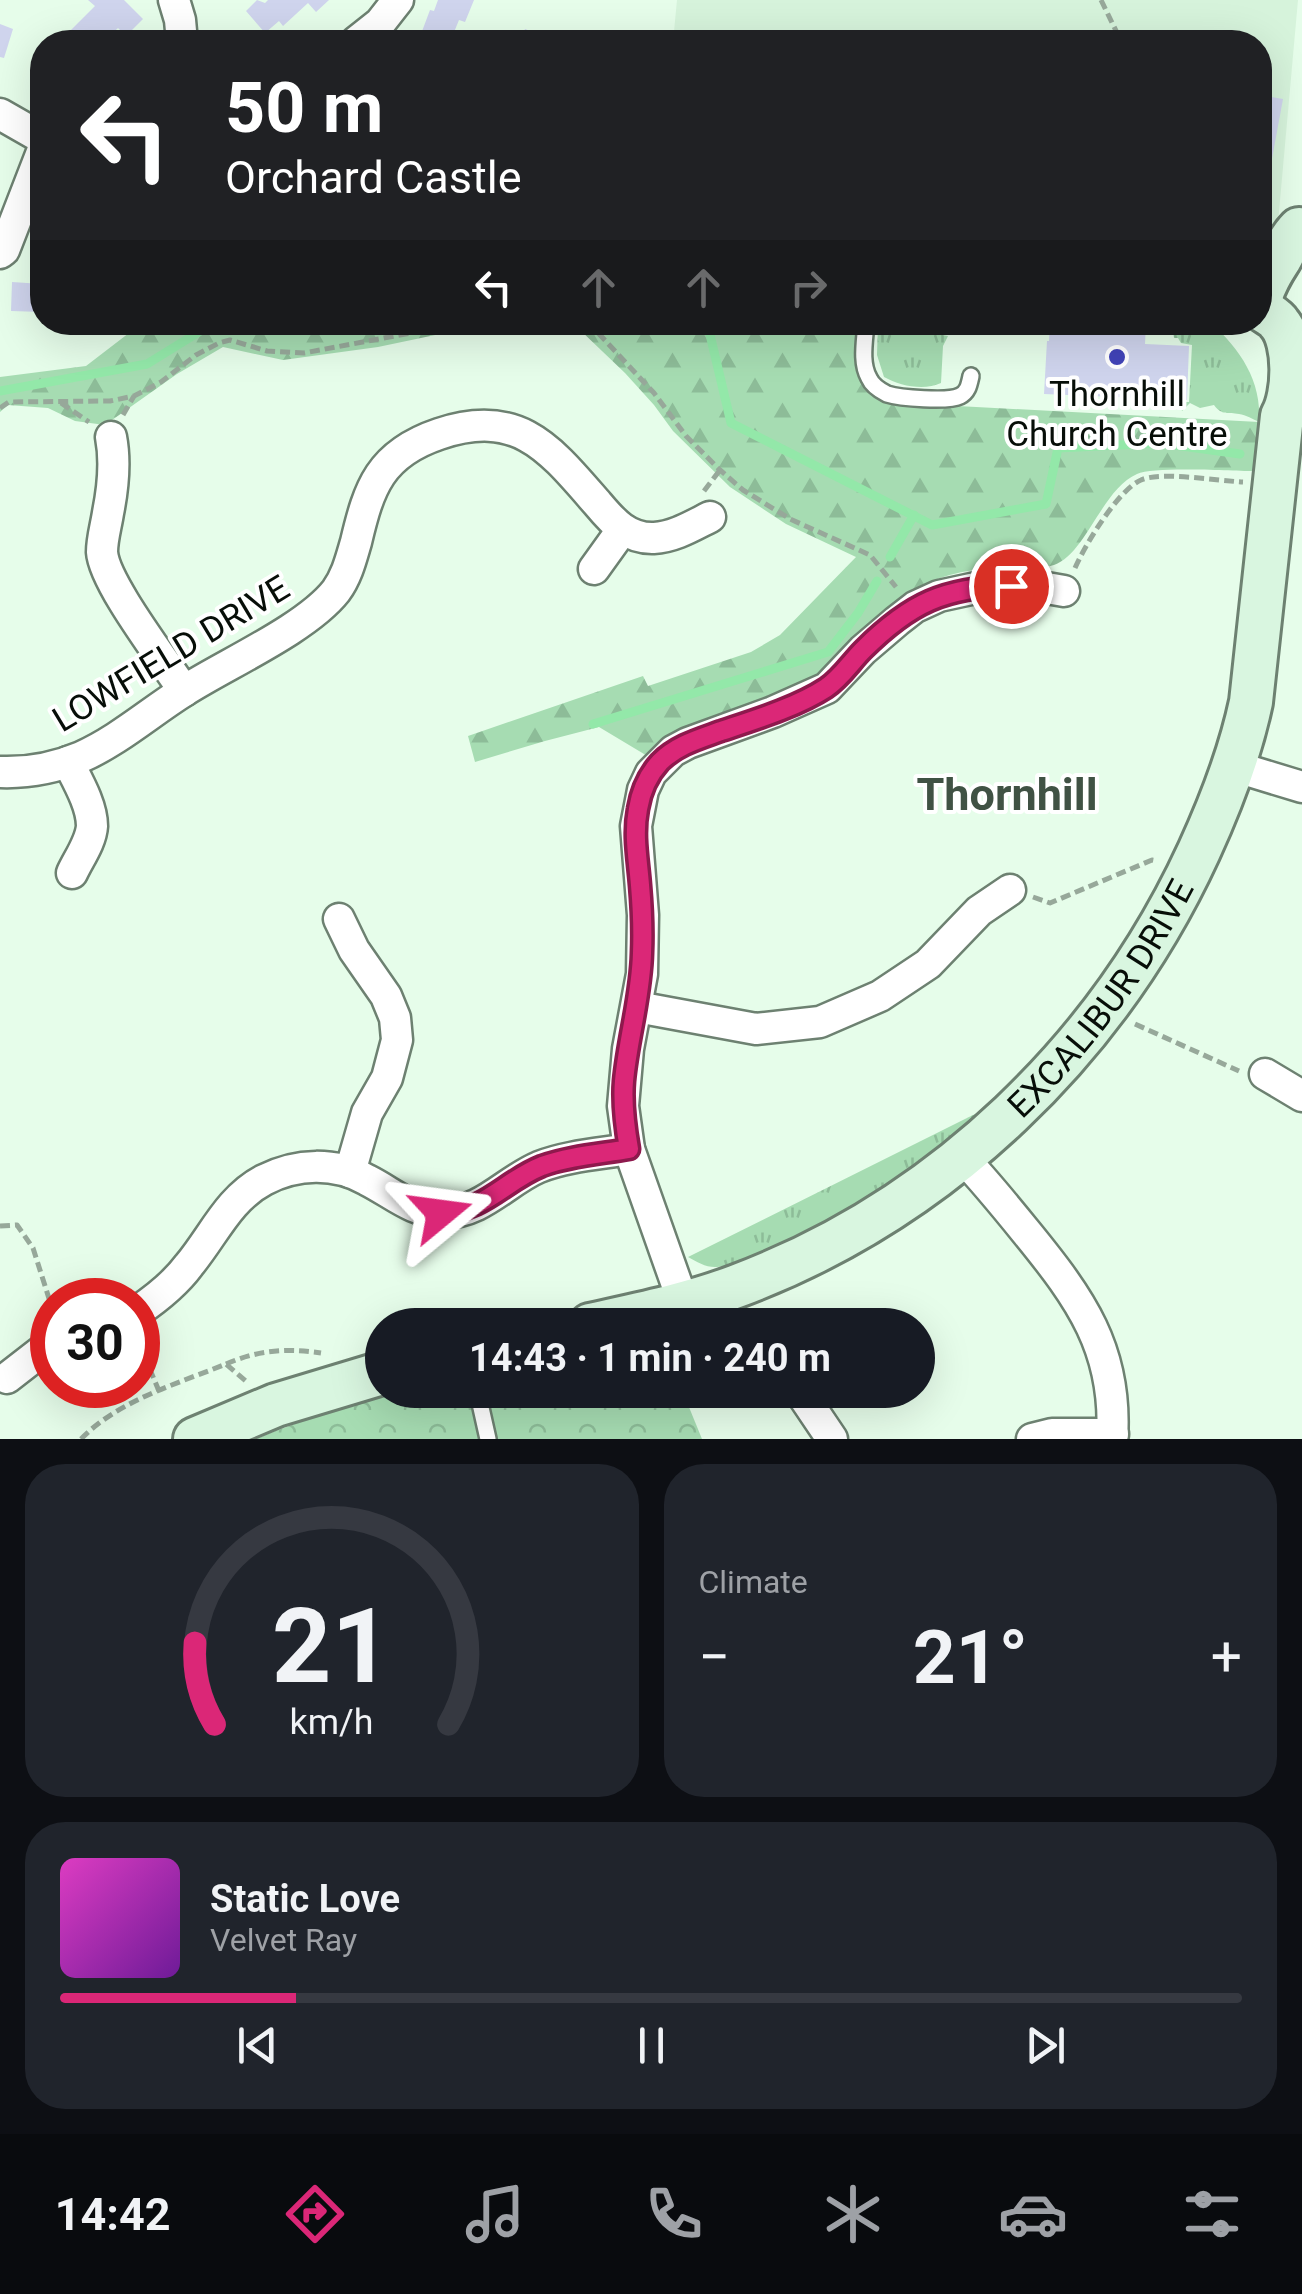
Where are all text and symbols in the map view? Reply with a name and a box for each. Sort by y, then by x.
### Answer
text: 50 m [225,67,383,149]
icon: left [60,70,190,200]
text: Orchard Castle [225,151,522,204]
icon: left [466,260,521,315]
icon: ahead [571,260,626,315]
icon: ahead [676,260,731,315]
icon: right [781,260,836,315]
marker: Thornhill Church Centre [1106,346,1128,368]
place label: Thornhill Church Centre [1006,374,1228,455]
pin [969,544,1054,629]
icon: arrive [984,559,1039,614]
street label: LOWFIELD DRIVE [45,567,297,741]
district label: Thornhill [916,768,1098,821]
street label: EXCALIBUR DRIVE [999,873,1202,1126]
position arrow [389,1161,493,1265]
speed limit sign: 30 [30,1278,160,1408]
text: 14:43 · 1 min · 240 m [469,1336,831,1380]
text: Climate [699,1563,808,1601]
text: 21 [272,1586,391,1707]
text: 21° [913,1613,1028,1701]
text: − [699,1625,730,1689]
text: + [1211,1625,1242,1689]
text: km/h [290,1701,374,1743]
text: Static Love [210,1877,400,1921]
text: Velvet Ray [210,1921,357,1959]
icon: previous [230,2018,285,2073]
icon: pause [624,2018,679,2073]
icon: next [1018,2018,1073,2073]
icon: directions [280,2179,350,2249]
icon: music [460,2179,530,2249]
icon: phone [639,2179,709,2249]
icon: climate [818,2179,888,2249]
icon: car [998,2179,1068,2249]
icon: filters [1177,2179,1247,2249]
text: 14:42 [55,2188,171,2241]

